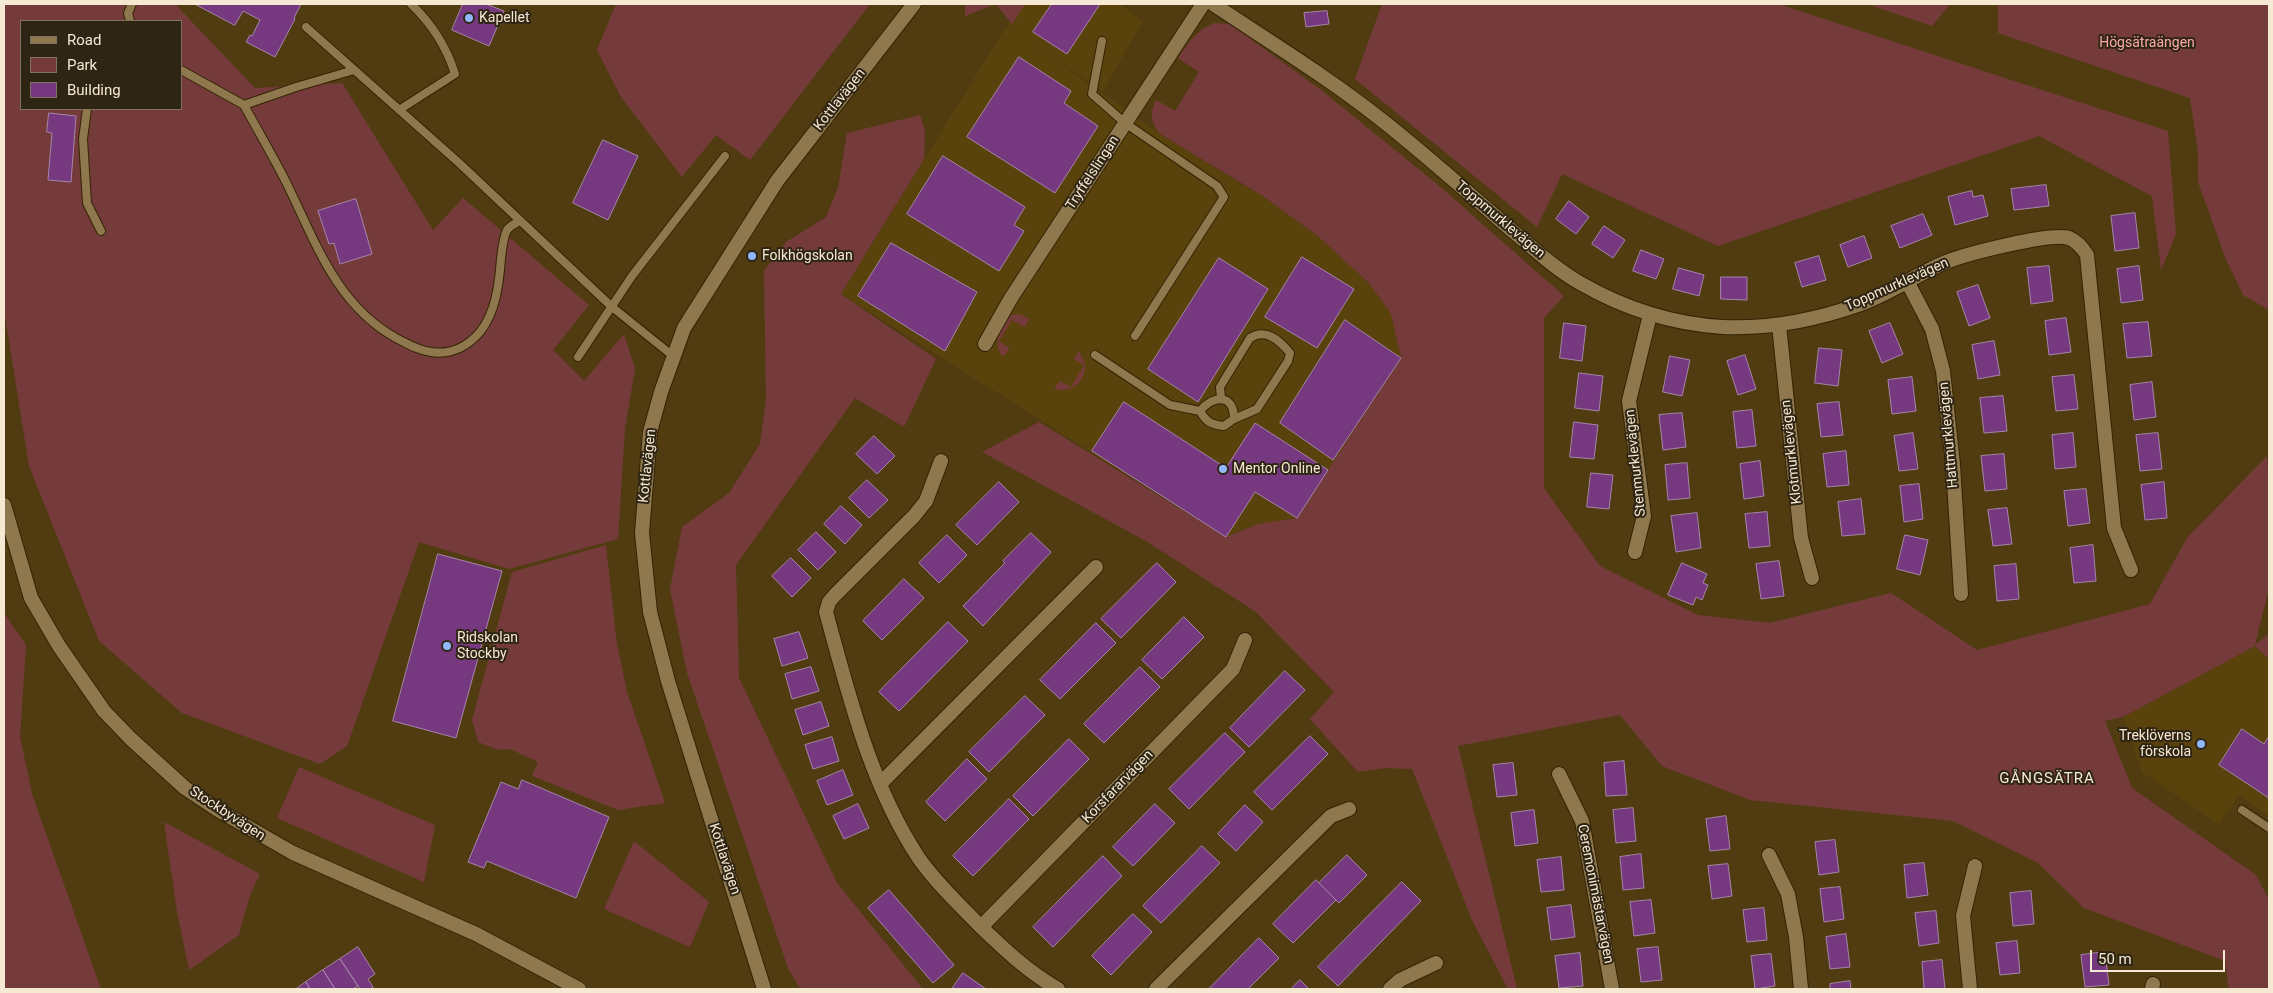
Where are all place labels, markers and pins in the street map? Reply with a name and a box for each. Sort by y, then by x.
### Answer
place label: Kapellet [479,10,529,26]
marker: Kapellet [463,12,475,24]
place label: Folkhögskolan [762,248,853,264]
marker: Folkhögskolan [746,250,758,262]
place label: Mentor Online [1233,461,1320,477]
marker: Mentor Online [1217,463,1229,475]
place label: Ridskolan Stockby [457,630,518,662]
marker: Ridskolan Stockby [441,640,453,652]
place label: Treklöverns förskola [2119,728,2191,760]
marker: Treklöverns förskola [2195,738,2207,750]

